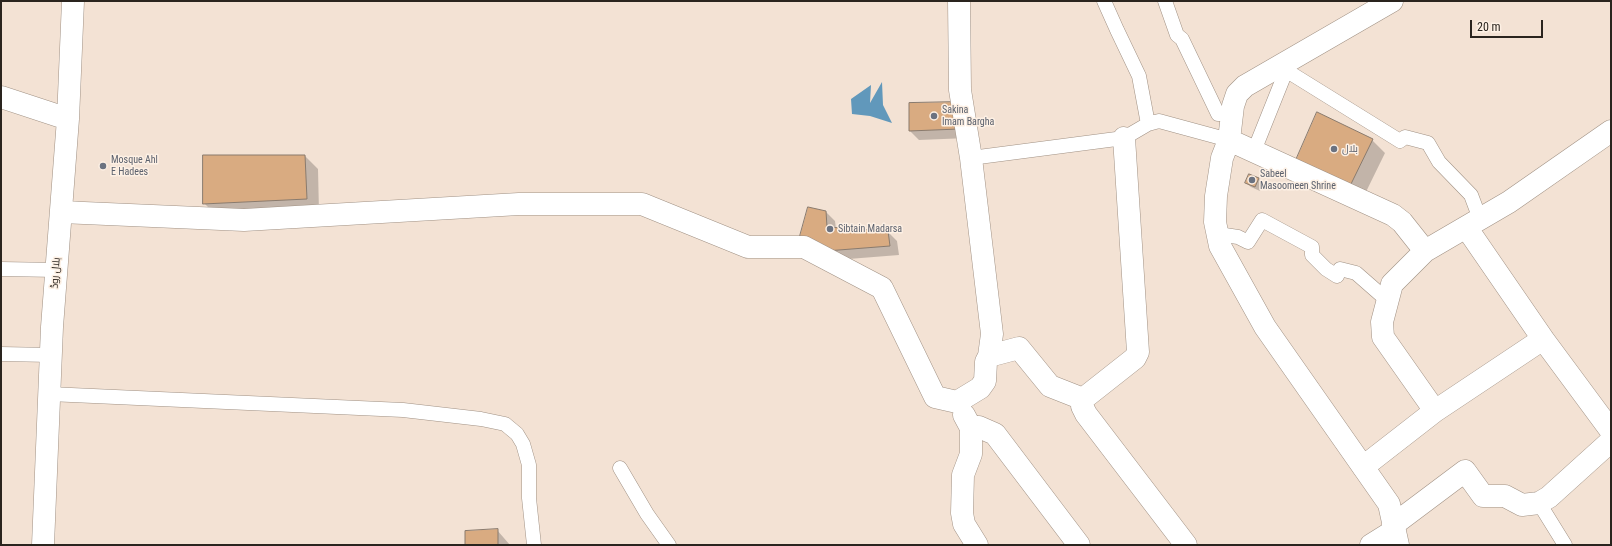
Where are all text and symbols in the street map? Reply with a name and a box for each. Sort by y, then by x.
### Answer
scale bar [1472,12,1545,38]
text: 20 m [1477,20,1501,34]
place label: Sakina Imam Bargha [942,104,994,128]
marker: Sakina Imam Bargha [929,111,939,121]
place label: بلال [1342,143,1358,155]
marker: بلال [1329,144,1339,154]
place label: Mosque Ahl E Hadees [111,154,158,178]
marker: Mosque Ahl E Hadees [98,161,108,171]
place label: Sabeel Masoomeen Shrine [1260,168,1336,192]
marker: Sabeel Masoomeen Shrine [1247,175,1257,185]
place label: Sibtain Madarsa [838,223,902,235]
marker: Sibtain Madarsa [825,224,835,234]
street label: بلال روڈ [49,257,63,289]

